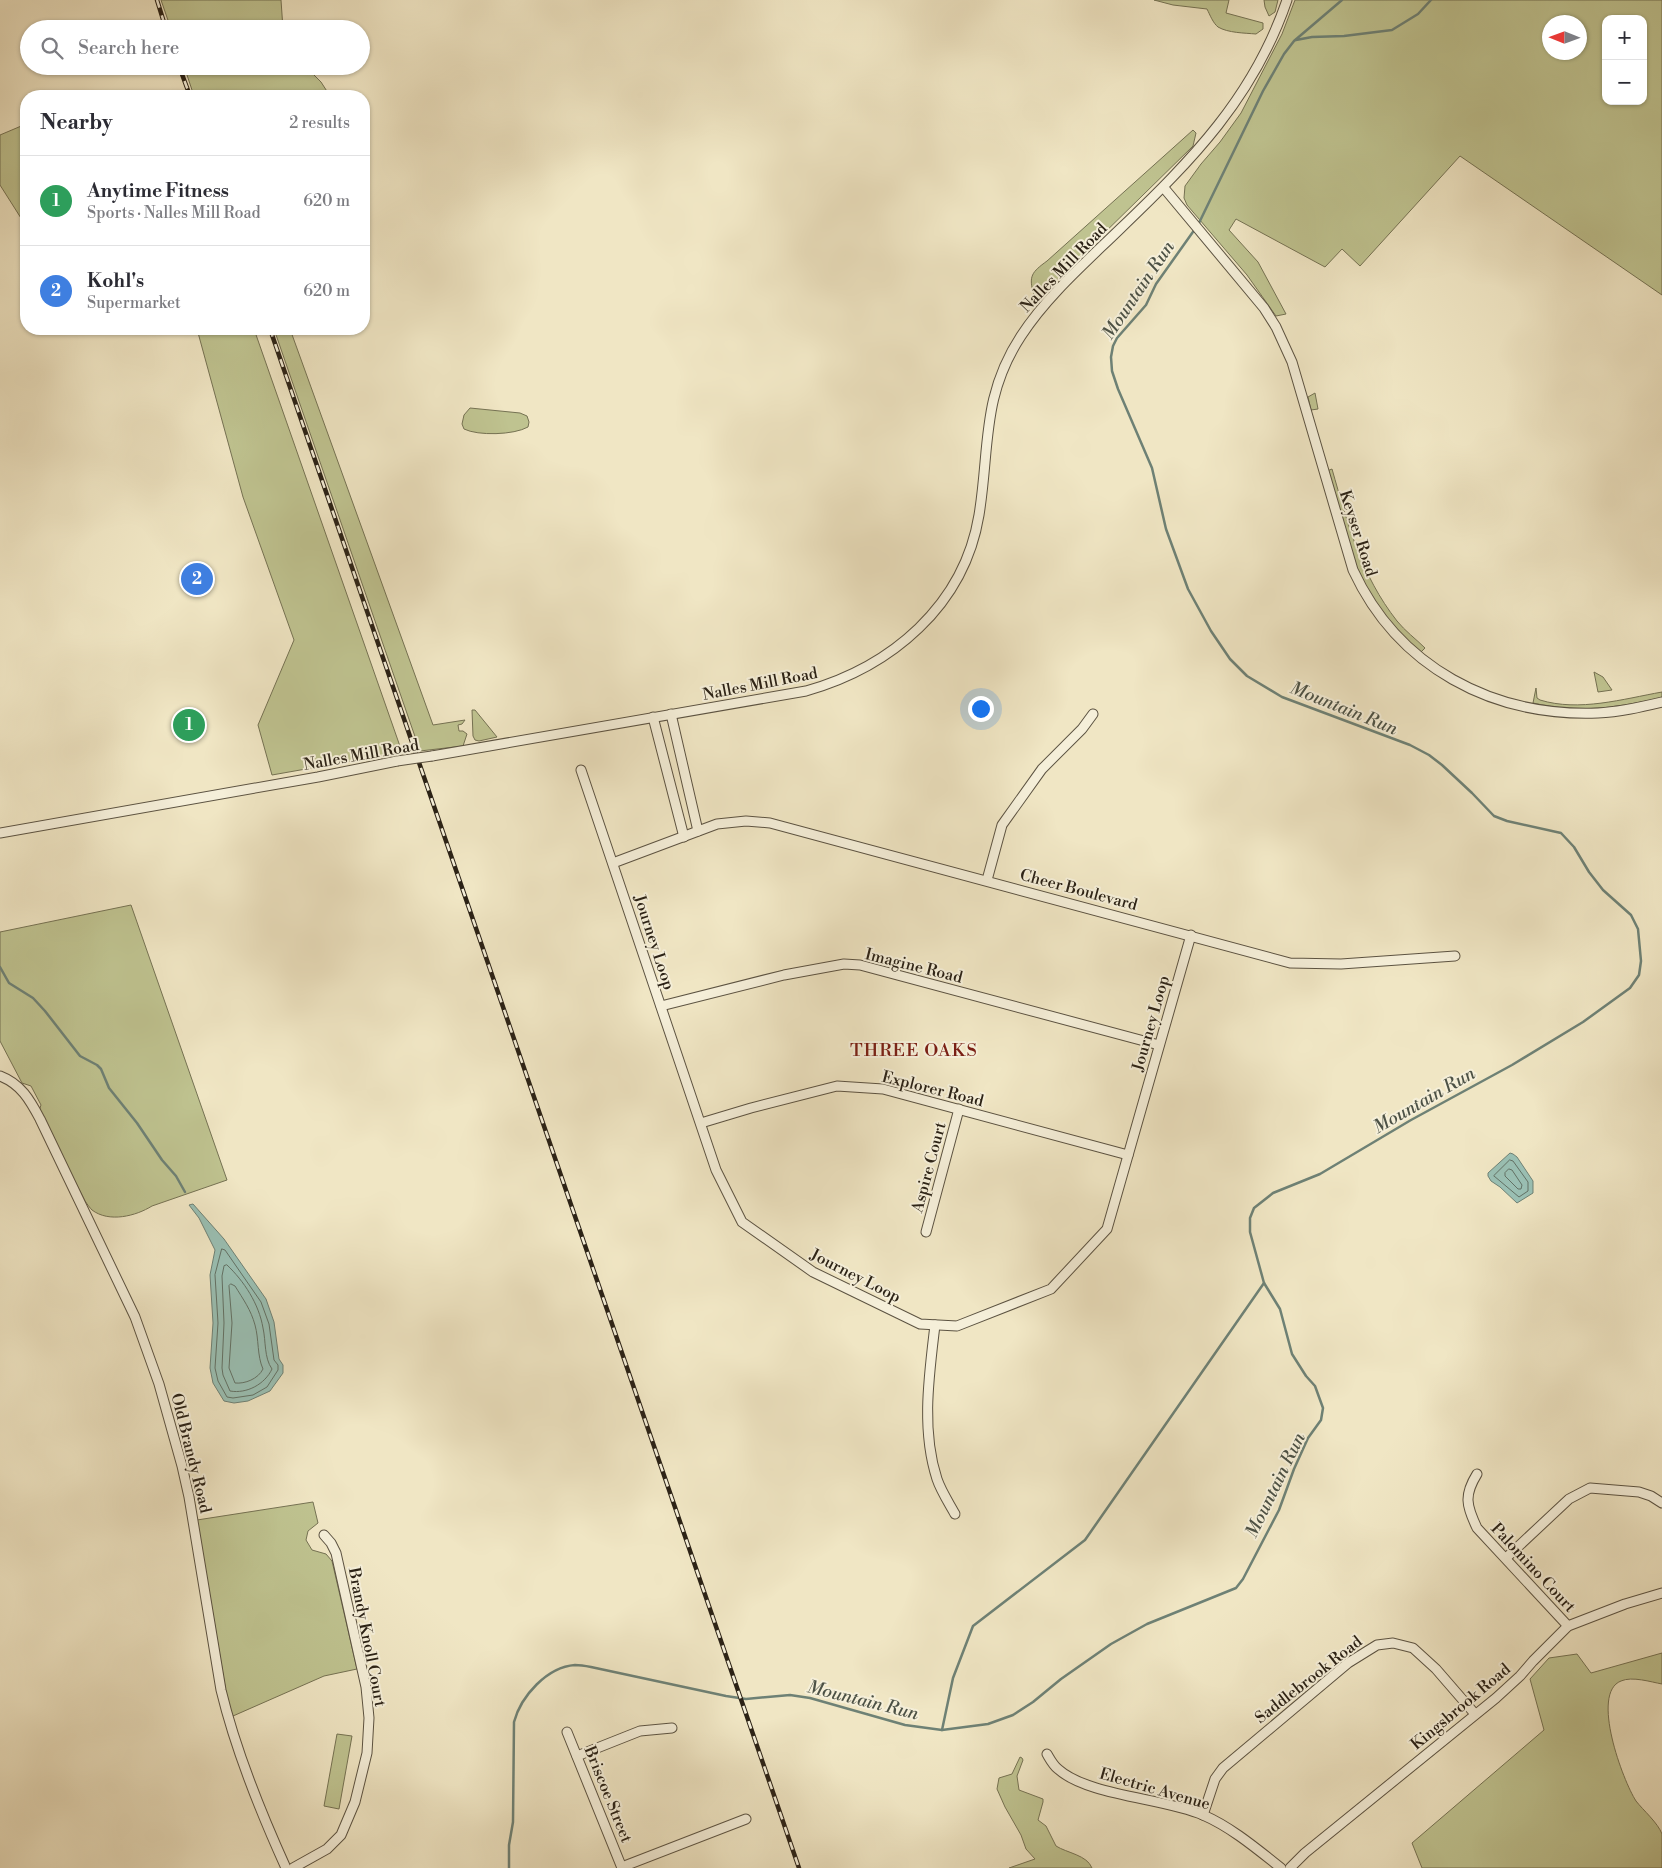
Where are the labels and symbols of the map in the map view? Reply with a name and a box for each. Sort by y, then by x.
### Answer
north arrow [1542,15,1587,60]
street label: Nalles Mill Road [1016,219,1112,317]
water label: Mountain Run [1097,236,1180,344]
street label: Keyser Road [1335,488,1381,579]
pin: 2 [181,560,213,598]
street label: Nalles Mill Road [701,663,819,705]
water label: Mountain Run [1287,676,1402,741]
your location [968,696,994,722]
pin: 1 [173,706,205,744]
street label: Nalles Mill Road [302,735,420,775]
street label: Cheer Boulevard [1018,865,1140,915]
street label: Journey Loop [629,891,679,992]
street label: Imagine Road [863,944,965,988]
street label: Journey Loop [1127,973,1174,1074]
district label: THREE OAKS [850,1039,978,1062]
water label: Mountain Run [1369,1062,1480,1139]
street label: Explorer Road [880,1067,986,1111]
street label: Aspire Court [907,1120,951,1216]
street label: Journey Loop [806,1244,904,1307]
street label: Old Brandy Road [166,1391,216,1515]
water label: Mountain Run [1240,1428,1311,1542]
street label: Palomino Court [1487,1519,1580,1617]
street label: Brandy Knoll Court [344,1565,390,1709]
street label: Saddlebrook Road [1251,1632,1366,1728]
street label: Kingsbrook Road [1407,1659,1515,1754]
water label: Mountain Run [805,1676,922,1726]
street label: Briscoe Street [579,1742,637,1846]
street label: Electric Avenue [1097,1764,1212,1814]

